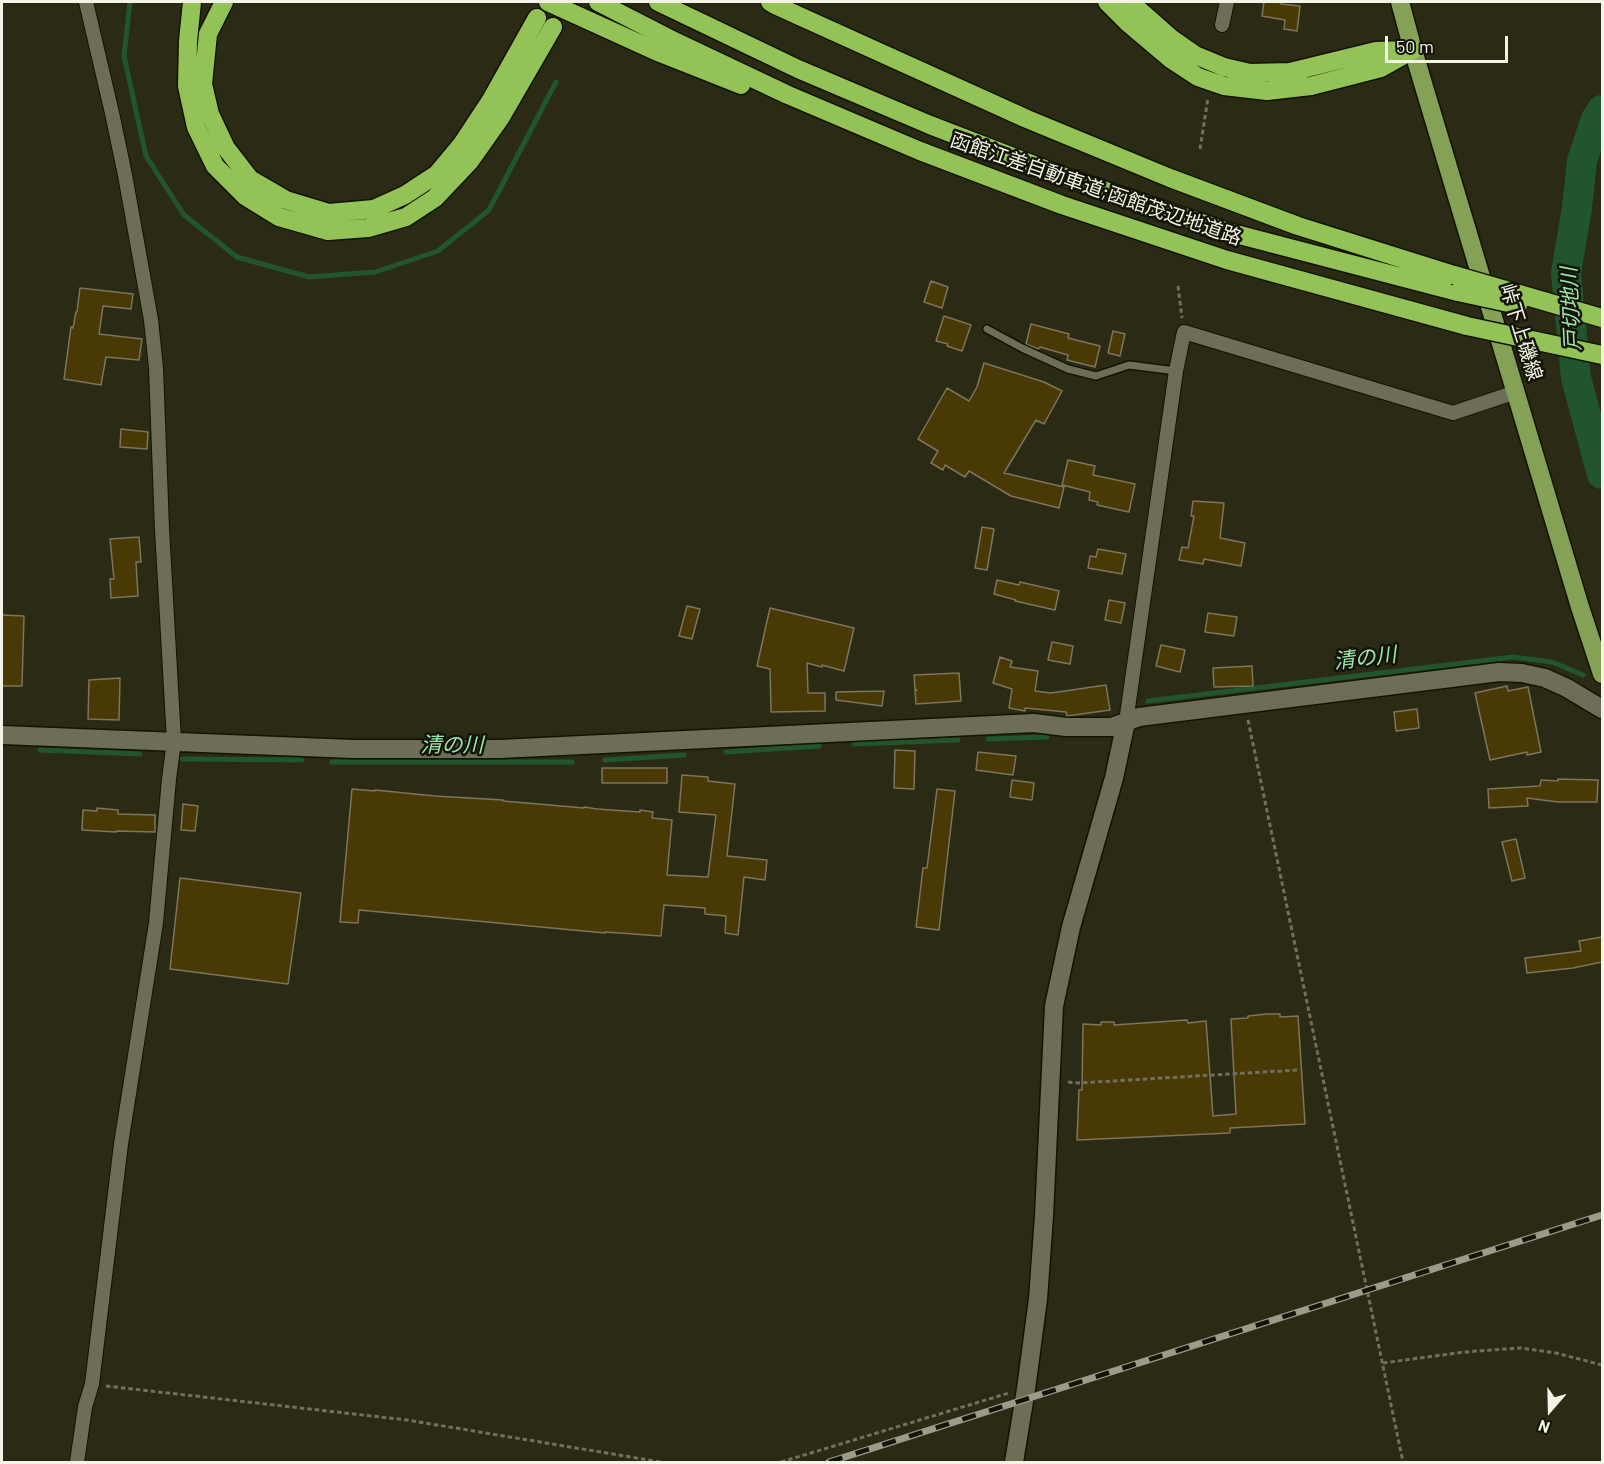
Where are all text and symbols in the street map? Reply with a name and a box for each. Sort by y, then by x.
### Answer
scale bar [1388,24,1511,62]
text: 50 m [1396,35,1434,57]
street label: 函館江差自動車道;函館茂辺地道路 [947,128,1245,250]
water label: 戸切地川 [1556,266,1586,352]
street label: 峠下上磯線 [1495,281,1547,383]
water label: 清の川 [1332,642,1398,674]
water label: 清の川 [421,732,483,758]
north arrow [1520,1380,1580,1440]
text: N [1535,1417,1552,1438]

